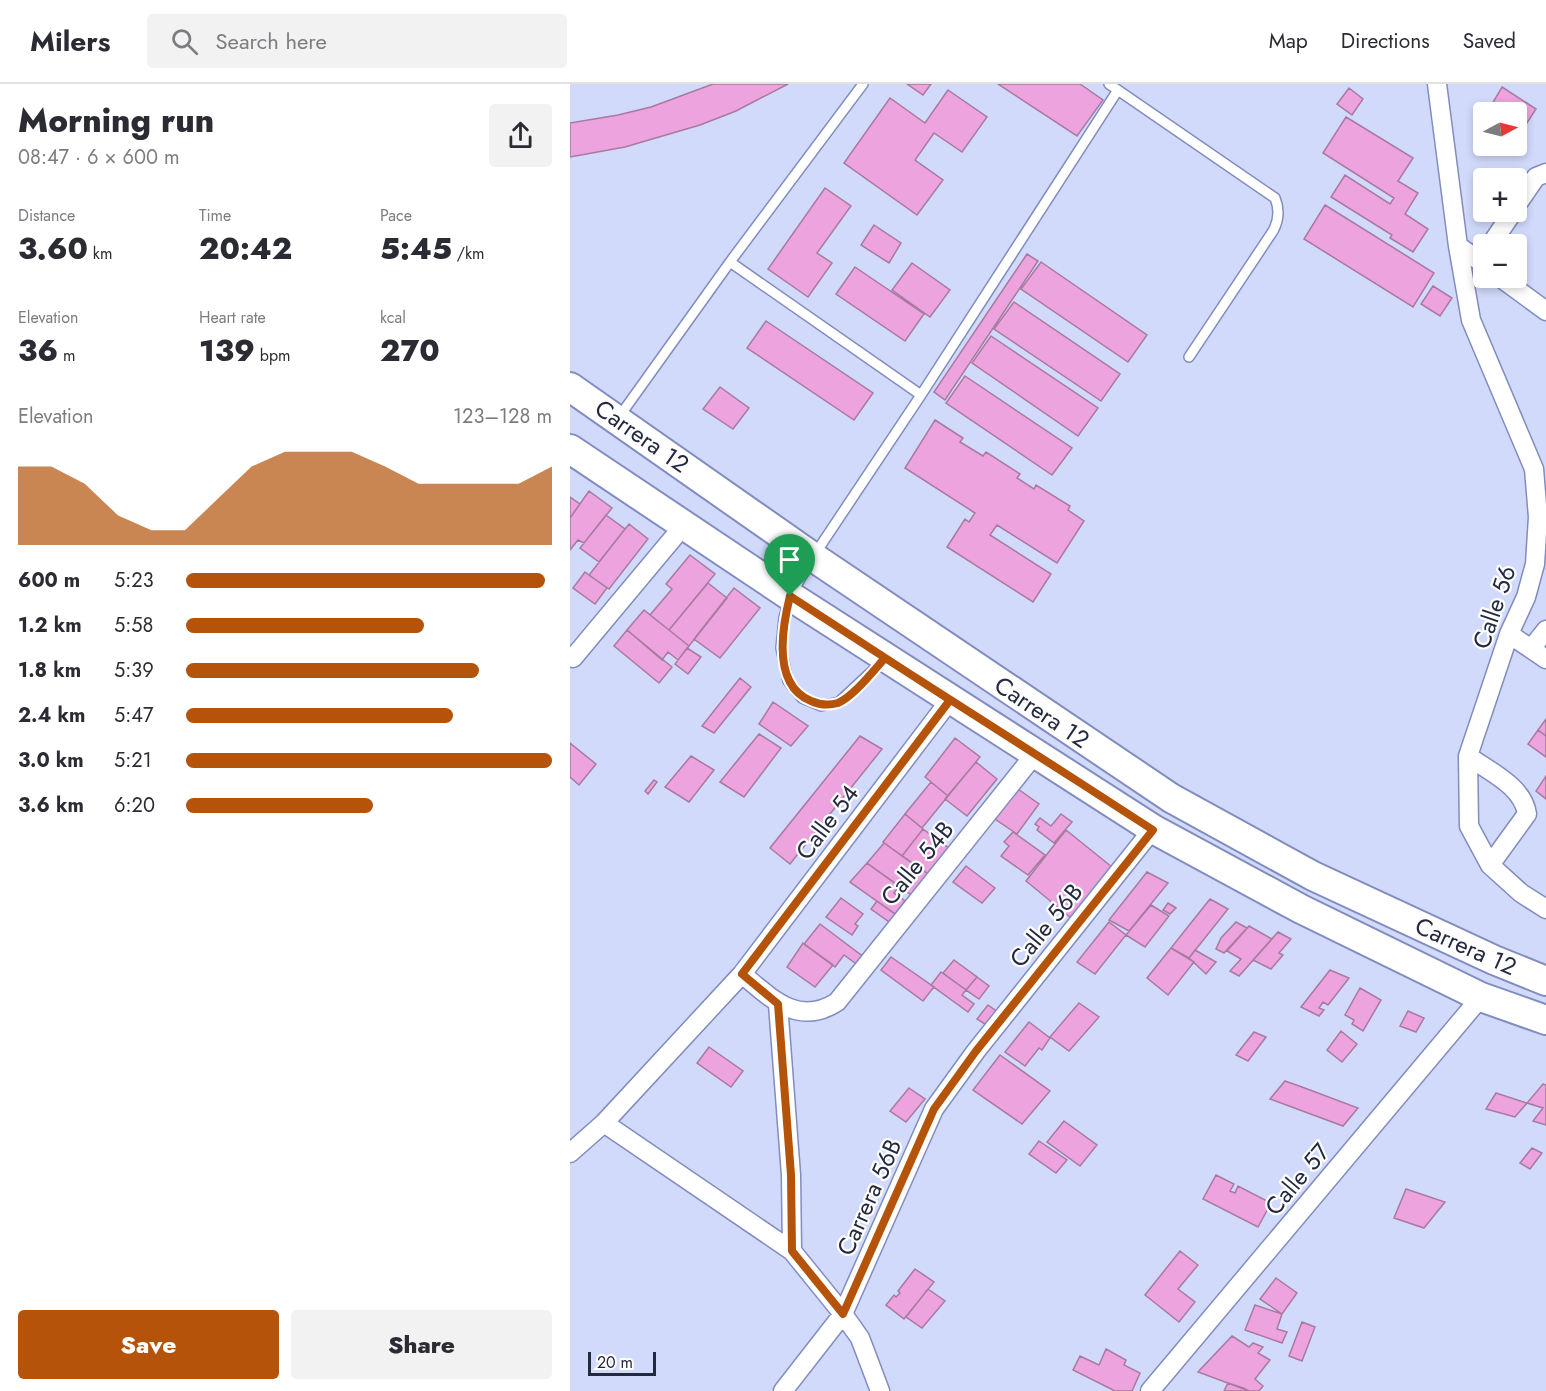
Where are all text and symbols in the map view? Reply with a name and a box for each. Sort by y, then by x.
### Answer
search box [147,14,567,68]
text: Milers [30,21,111,62]
icon: search [168,25,201,58]
text: Search here [216,25,327,57]
text: Map [1269,26,1308,56]
text: Directions [1341,26,1430,56]
text: Saved [1463,26,1516,56]
text: Morning run [18,97,214,144]
north arrow [1473,102,1527,156]
map controls [1473,102,1527,288]
button: share [489,104,552,167]
text: 08:47 · 6 × 600 m [18,143,180,172]
button: + [1473,168,1527,222]
text: Distance [18,204,75,227]
text: Time [199,204,231,227]
text: Pace [380,204,412,227]
text: 3.60 [18,227,88,270]
text: 20:42 [199,227,292,270]
text: 5:45 [380,227,452,270]
button: − [1473,234,1527,288]
text: km [88,242,112,265]
text: /km [452,242,485,265]
text: Elevation [18,306,78,329]
text: Heart rate [199,306,266,329]
text: kcal [380,306,406,329]
text: 36 [18,329,58,372]
text: 139 [199,329,255,372]
text: 270 [380,329,440,372]
text: m [58,344,75,367]
text: bpm [255,344,291,367]
street label: Carrera 12 [588,391,696,481]
text: Elevation [18,402,93,431]
text: 123–128 m [453,402,552,431]
pin [764,534,815,596]
icon: arrive [773,543,806,576]
street label: Calle 56 [1463,561,1525,653]
text: 600 m [18,566,80,595]
text: 5:23 [114,566,154,595]
text: 1.2 km [18,611,82,640]
text: 5:58 [114,611,153,640]
text: 1.8 km [18,656,81,685]
text: 5:39 [114,656,154,685]
street label: Carrera 12 [987,667,1097,757]
text: 2.4 km [18,701,85,730]
text: 5:47 [114,701,153,730]
text: 3.0 km [18,746,84,775]
text: 5:21 [114,746,152,775]
street label: Calle 54 [787,777,867,867]
text: 3.6 km [18,791,84,820]
text: 6:20 [114,791,155,820]
street label: Calle 54B [872,813,962,913]
street label: Calle 56B [1001,875,1091,975]
street label: Carrera 12 [1410,908,1522,984]
street label: Carrera 56B [828,1133,910,1261]
street label: Calle 57 [1256,1135,1338,1223]
button: Save [18,1310,279,1379]
button: Share [291,1310,552,1379]
scale bar [588,1349,656,1376]
text: 20 m [597,1351,633,1374]

